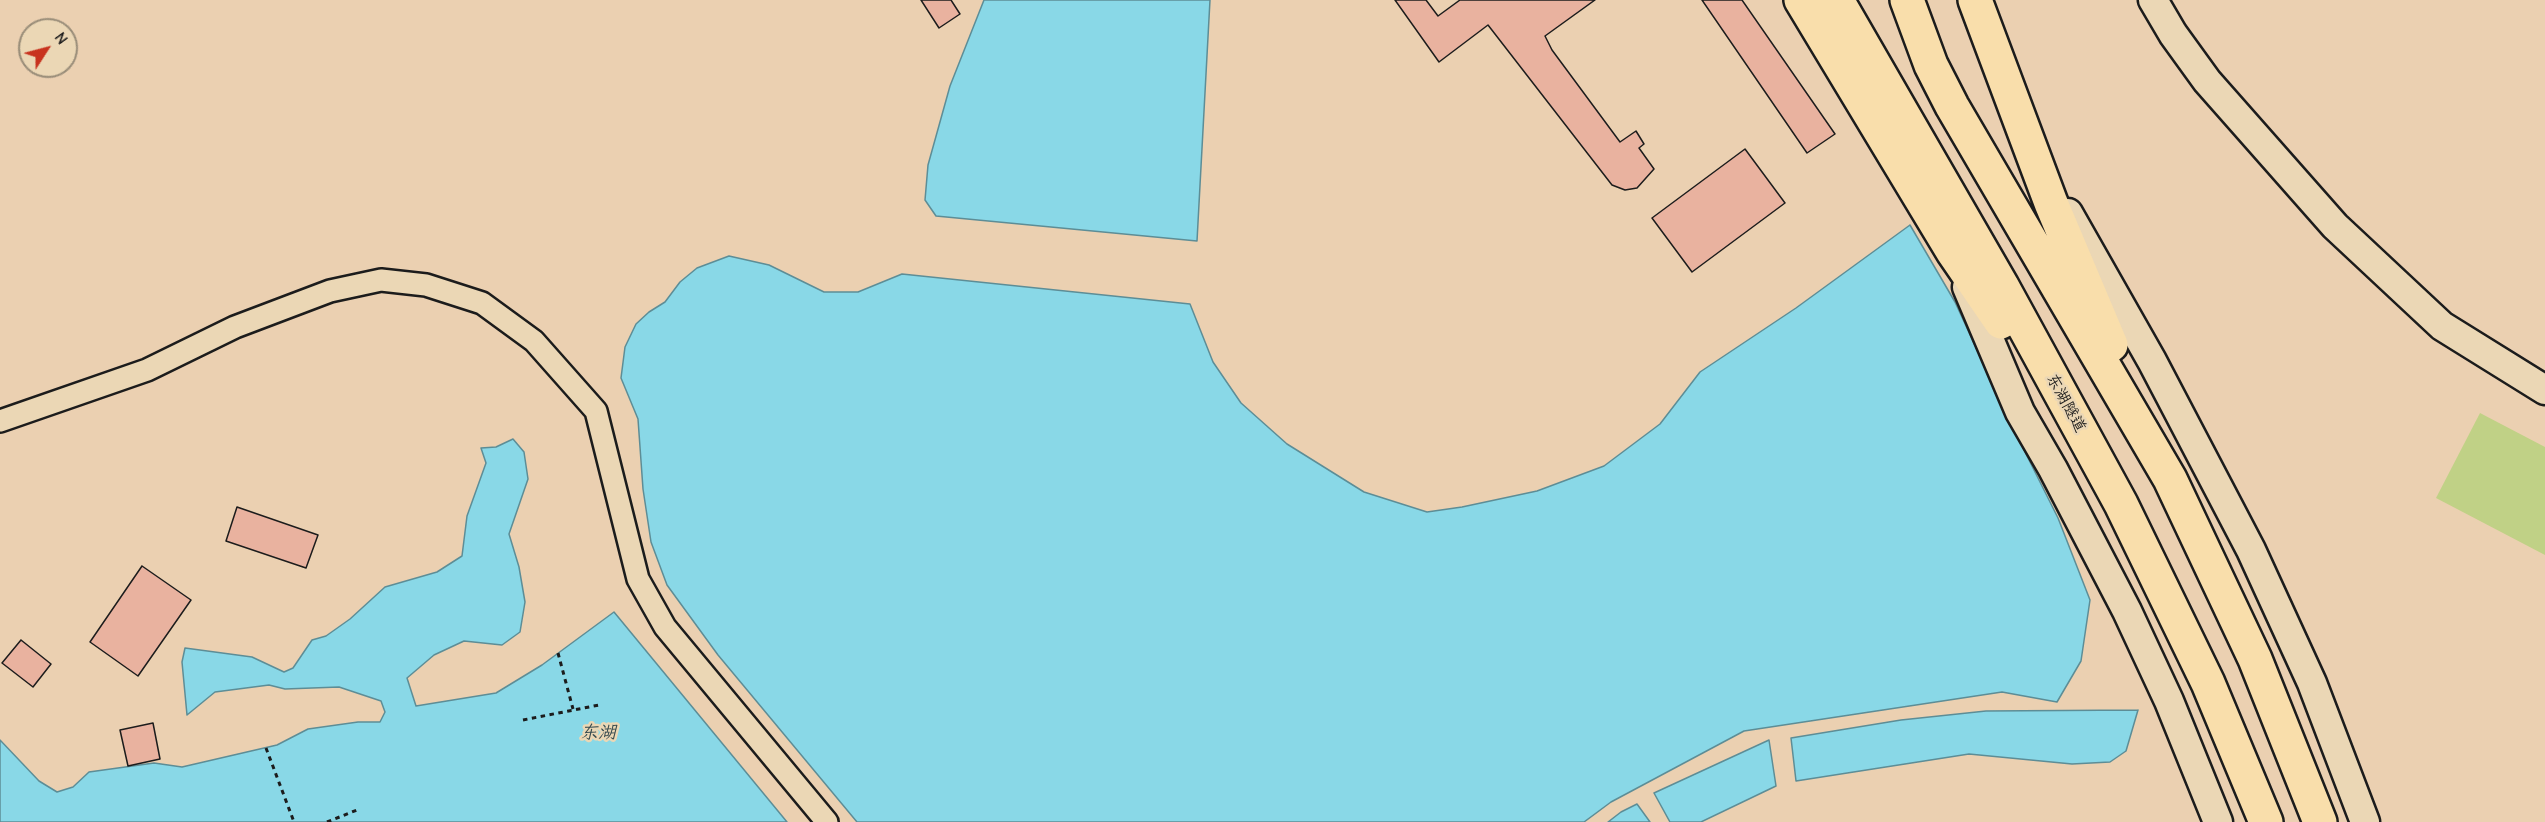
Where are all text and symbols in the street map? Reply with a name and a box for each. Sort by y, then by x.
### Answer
north arrow [18,18,78,78]
text: N [51,29,71,48]
street label: 东湖隧道 [2042,370,2090,436]
water label: 东湖 [580,722,616,744]

